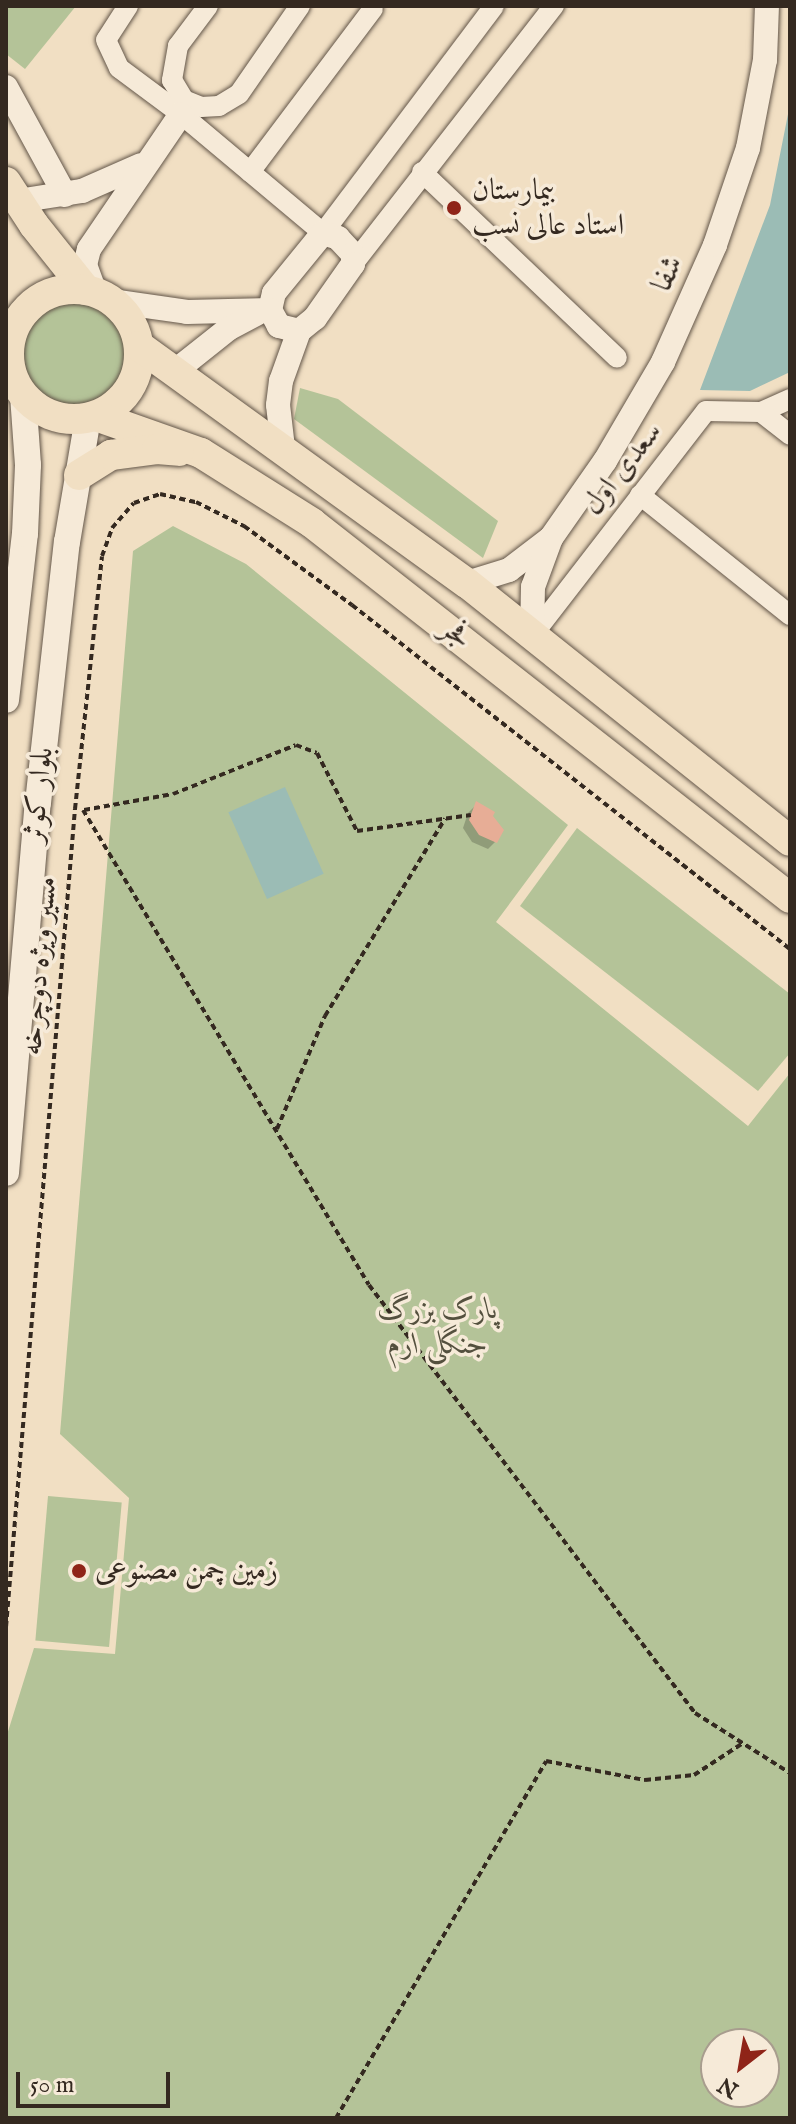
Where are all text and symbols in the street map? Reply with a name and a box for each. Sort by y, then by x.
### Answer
place label: بیمارستان استاد عالی نسب [472,173,624,244]
marker: بیمارستان استاد عالی نسب [443,197,465,219]
street label: شفا [644,251,692,297]
street label: سعدی اول [576,415,670,523]
street label: فجر [433,611,479,657]
street label: بلوار کوثر [16,745,62,845]
street label: مسیر ویژه دوچرخه [14,875,66,1057]
park label: پارک بزرگ جنگلی ارم [378,1292,498,1362]
place label: زمین چمن مصنوعی [95,1553,278,1589]
marker: زمین چمن مصنوعی [70,1562,88,1580]
north arrow [700,2028,780,2108]
scale bar [20,2056,174,2106]
text: 50 m [30,2070,74,2101]
text: N [713,2070,744,2104]

